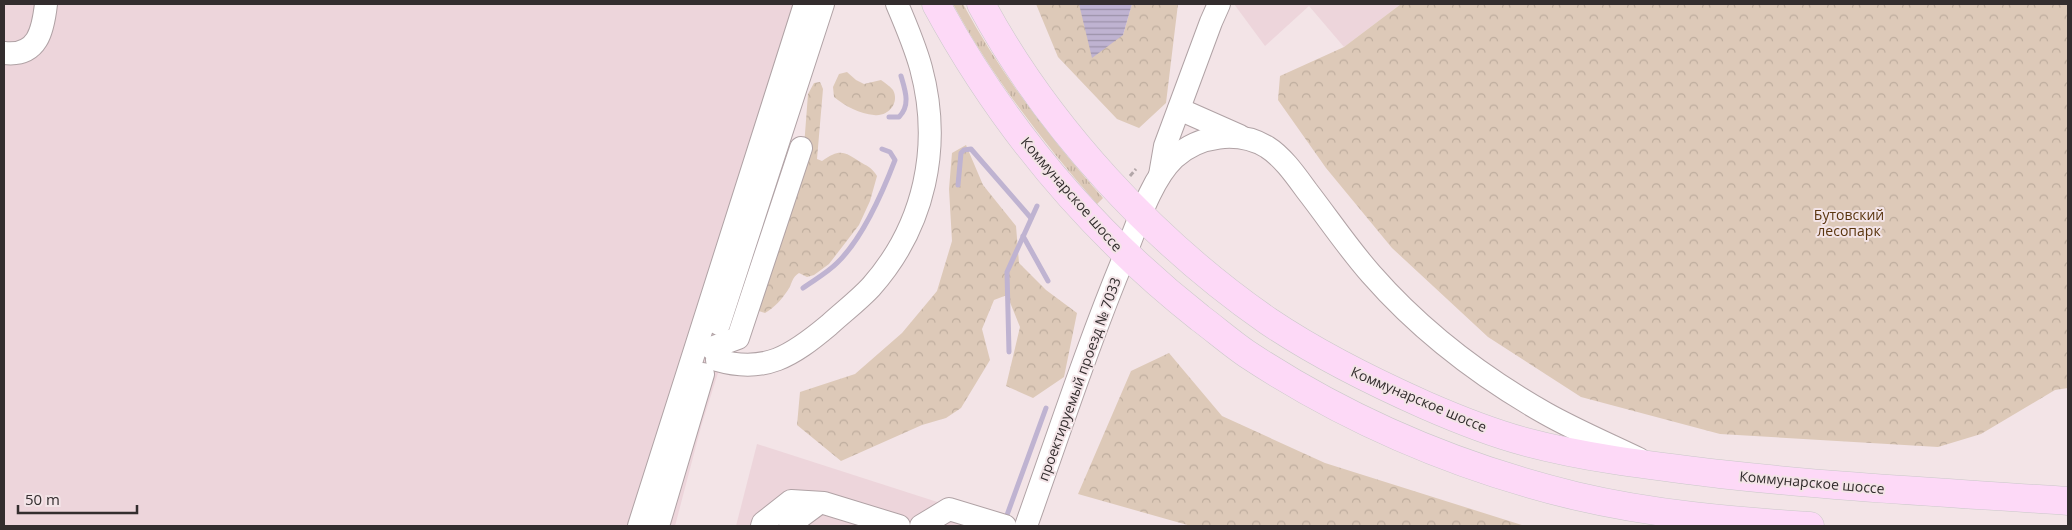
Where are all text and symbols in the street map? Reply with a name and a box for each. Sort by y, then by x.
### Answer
street label: Коммунарское шоссе [1017,133,1127,255]
park label: Бутовский лесопарк [1814,205,1884,240]
street label: проектируемый проезд № 7033 [1033,275,1125,483]
street label: Коммунарское шоссе [1348,362,1490,436]
street label: Коммунарское шоссе [1739,466,1886,498]
scale bar [18,482,136,514]
text: 50 m [25,489,60,509]

